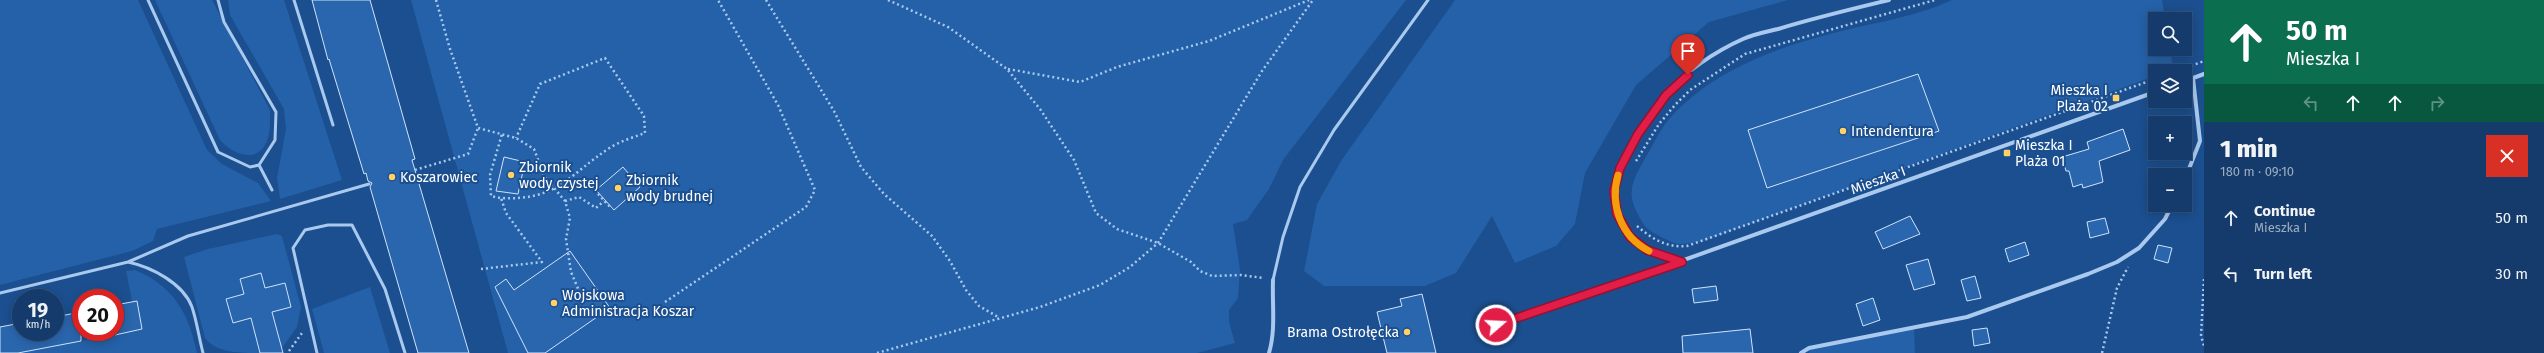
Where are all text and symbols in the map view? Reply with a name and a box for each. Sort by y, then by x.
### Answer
map controls [2148,12,2192,212]
button: search [2148,12,2192,56]
text: 50 m [2286,14,2348,47]
icon: ahead [2220,16,2272,68]
pin [1671,34,1705,75]
icon: arrive [1677,40,1699,62]
text: Mieszka I [2286,48,2360,70]
button: layers [2148,64,2192,108]
place label: Mieszka I Plaża 02 [2050,82,2108,115]
icon: left [2300,92,2322,114]
icon: ahead [2342,92,2364,114]
icon: ahead [2384,92,2406,114]
icon: right [2426,92,2448,114]
marker: Mieszka I Plaża 02 [2111,93,2121,103]
button: + [2148,116,2192,160]
place label: Intendentura [1851,123,1934,140]
marker: Intendentura [1838,126,1848,136]
text: 1 min [2220,135,2278,163]
button: close [2486,135,2528,177]
place label: Mieszka I Plaża 01 [2015,137,2073,170]
marker: Mieszka I Plaża 01 [2002,148,2012,158]
place label: Zbiornik wody czystej [519,159,599,192]
street label: Mieszka I [1848,163,1908,198]
text: 180 m · 09:10 [2220,164,2294,179]
button: − [2148,168,2192,212]
place label: Koszarowiec [400,169,478,186]
marker: Zbiornik wody czystej [506,170,516,180]
marker: Koszarowiec [387,172,397,182]
place label: Zbiornik wody brudnej [626,172,713,205]
marker: Zbiornik wody brudnej [613,183,623,193]
text: Continue [2254,202,2315,220]
icon: ahead [2220,207,2242,229]
text: 50 m [2495,209,2528,227]
text: Mieszka I [2254,220,2307,235]
icon: left [2220,263,2242,285]
text: Turn left [2254,265,2312,283]
text: 30 m [2495,265,2528,283]
place label: Wojskowa Administracja Koszar [562,287,695,320]
speed limit sign: 20 [72,289,124,341]
text: 19 [28,298,48,322]
marker: Wojskowa Administracja Koszar [549,298,559,308]
position arrow [1475,304,1517,346]
text: km/h [26,319,50,331]
place label: Brama Ostrołęcka [1287,324,1399,341]
marker: Brama Ostrołęcka [1402,327,1412,337]

